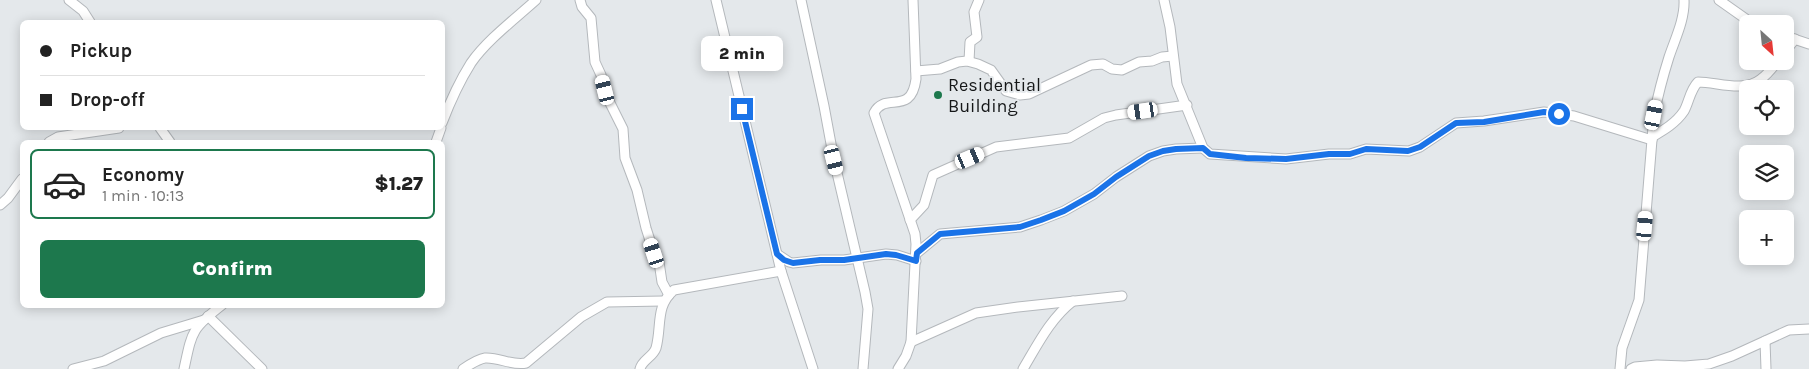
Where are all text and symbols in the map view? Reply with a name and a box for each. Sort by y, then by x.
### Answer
north arrow [1739,15,1794,70]
map controls [1739,15,1794,265]
callout: 2 min [701,36,783,72]
text: Pickup [70,40,132,62]
text: 2 min [719,44,765,63]
car [594,74,615,106]
place label: Residential Building [948,74,1041,117]
button: locate [1739,80,1794,135]
text: Drop-off [70,89,145,111]
marker: Residential Building [932,89,944,101]
route end [731,98,753,120]
car [1643,99,1664,131]
car [1127,101,1158,121]
route start [1548,103,1570,125]
car [823,144,844,176]
car [953,145,986,171]
button: layers [1739,145,1794,200]
icon: car [42,162,87,207]
text: Economy [102,164,184,186]
text: $1.27 [375,173,423,195]
text: 1 min · 10:13 [102,186,184,205]
car [1636,210,1653,242]
button: + [1739,210,1794,265]
car [642,236,665,270]
button: Confirm [40,240,425,298]

